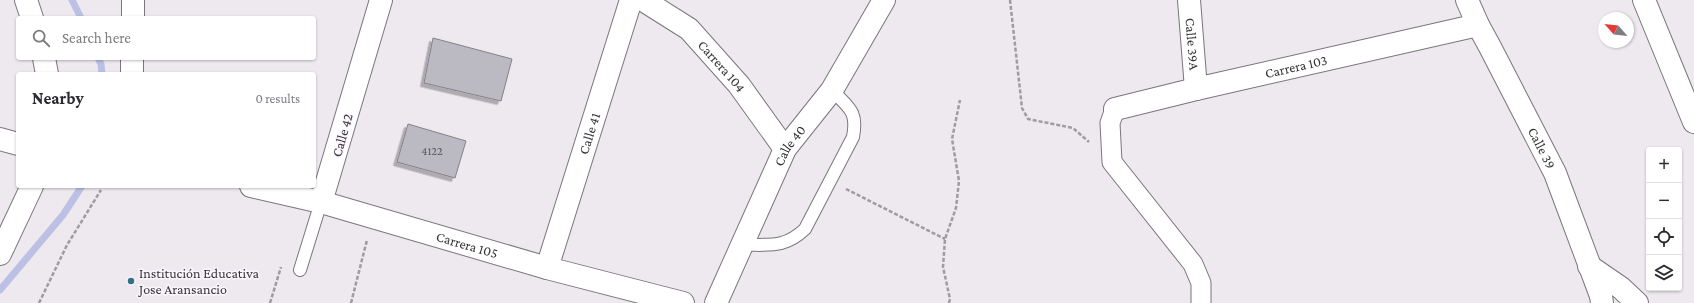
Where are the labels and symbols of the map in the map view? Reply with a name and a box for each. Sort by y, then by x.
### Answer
north arrow [1598,12,1634,48]
street label: Calle 39A [1182,17,1202,71]
street label: Carrera 104 [695,37,749,95]
street label: Carrera 103 [1263,51,1329,81]
street label: Calle 41 [575,110,603,156]
street label: Calle 42 [328,111,356,159]
street label: Calle 40 [770,122,809,168]
street label: Calle 39 [1525,125,1559,171]
house number: 4122 [421,144,443,158]
street label: Carrera 105 [434,228,500,261]
place label: Institución Educativa Jose Aransancio [137,265,260,297]
marker: Institución Educativa Jose Aransancio [126,276,136,286]

